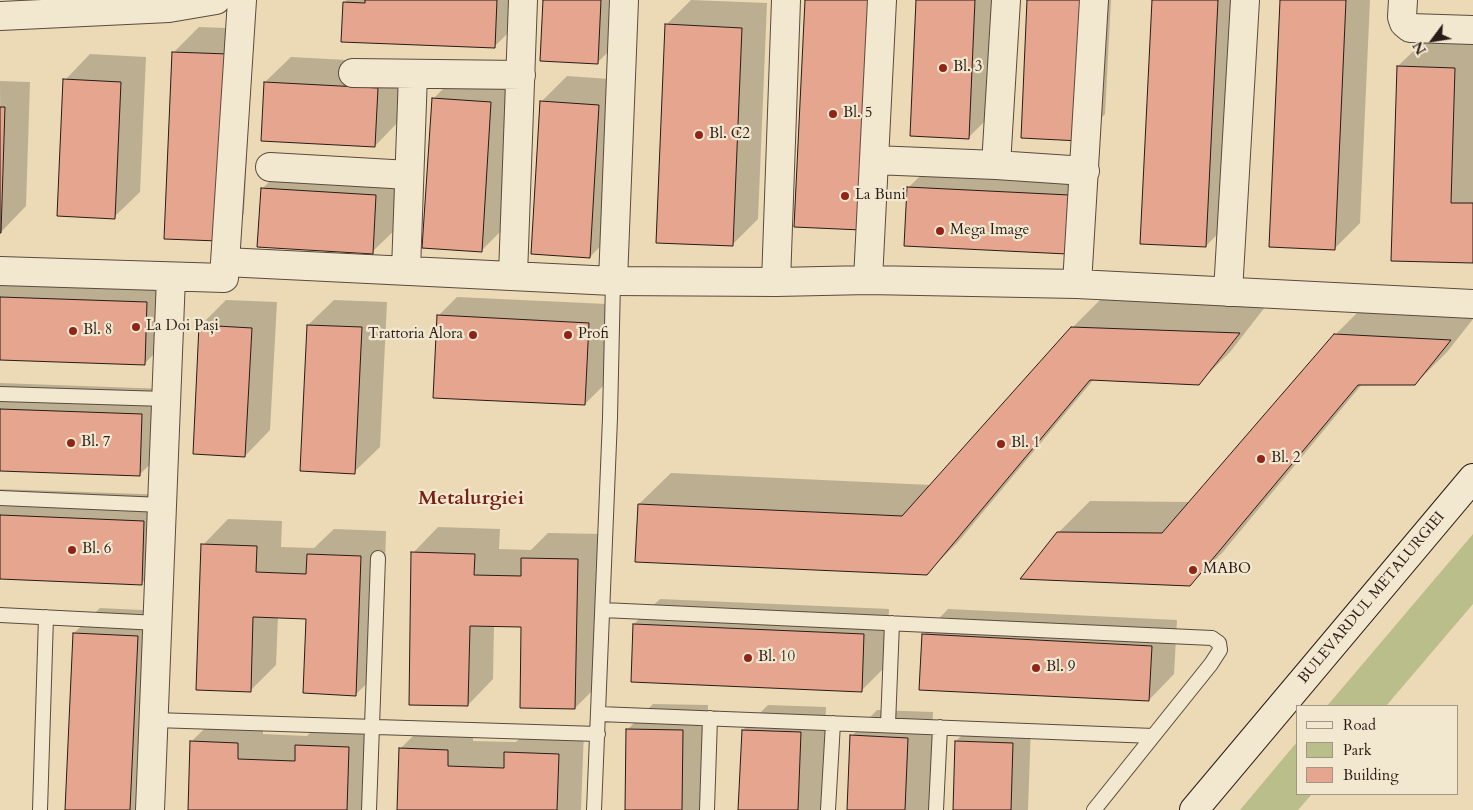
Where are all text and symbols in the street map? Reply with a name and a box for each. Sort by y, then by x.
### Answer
north arrow [1408,15,1458,65]
text: N [1408,38,1431,58]
place label: Bl. 3 [953,59,983,77]
marker: Bl. 3 [937,62,949,74]
place label: Bl. 5 [843,105,873,123]
marker: Bl. 5 [827,108,839,120]
place label: Bl. C2 [709,126,750,144]
marker: Bl. C2 [693,129,705,141]
place label: La Buni [855,187,906,205]
marker: La Buni [839,190,851,202]
place label: Mega Image [950,222,1029,240]
marker: Mega Image [934,225,946,237]
place label: La Doi Pași [146,318,219,336]
marker: La Doi Pași [130,321,142,333]
place label: Bl. 8 [83,322,113,340]
marker: Bl. 8 [67,325,79,337]
place label: Trattoria Alora [368,326,463,344]
place label: Profi [578,326,609,344]
marker: Trattoria Alora [467,329,479,341]
marker: Profi [562,329,574,341]
place label: Bl. 7 [81,434,111,452]
place label: Bl. 1 [1011,435,1041,453]
marker: Bl. 7 [65,437,77,449]
marker: Bl. 1 [995,438,1007,450]
place label: Bl. 2 [1271,450,1301,468]
marker: Bl. 2 [1255,453,1267,465]
district label: Metalurgiei [418,487,524,511]
street label: BULEVARDUL METALURGIEI [1295,509,1449,687]
place label: Bl. 6 [82,541,112,559]
marker: Bl. 6 [66,544,78,556]
place label: MABO [1203,561,1251,579]
marker: MABO [1187,564,1199,576]
place label: Bl. 10 [758,649,795,667]
marker: Bl. 10 [742,652,754,664]
place label: Bl. 9 [1046,659,1076,677]
marker: Bl. 9 [1030,662,1042,674]
legend [1296,705,1458,795]
text: Road [1343,715,1376,735]
text: Park [1343,740,1372,760]
text: Building [1343,765,1399,785]

